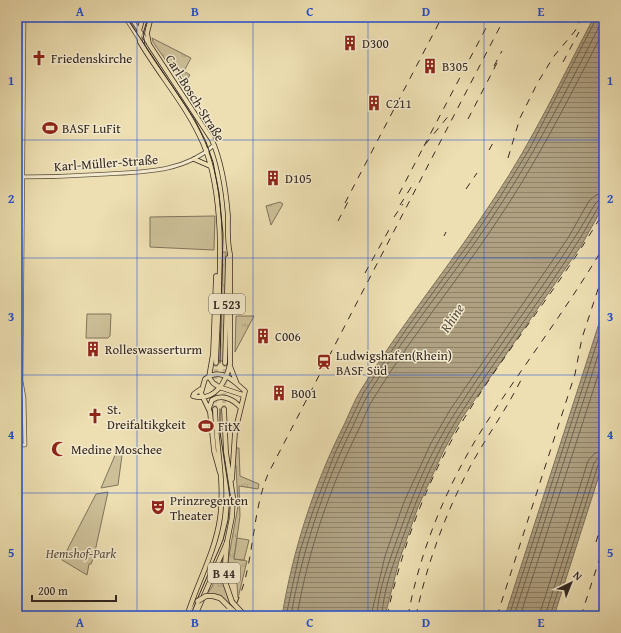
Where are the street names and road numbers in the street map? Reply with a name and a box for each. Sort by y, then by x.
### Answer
street label: Carl-Bosch-Straße [161,51,229,145]
street label: Karl-Müller-Straße [53,150,159,176]
road number: L 523 [209,294,245,314]
road number: B 44 [208,563,240,583]

